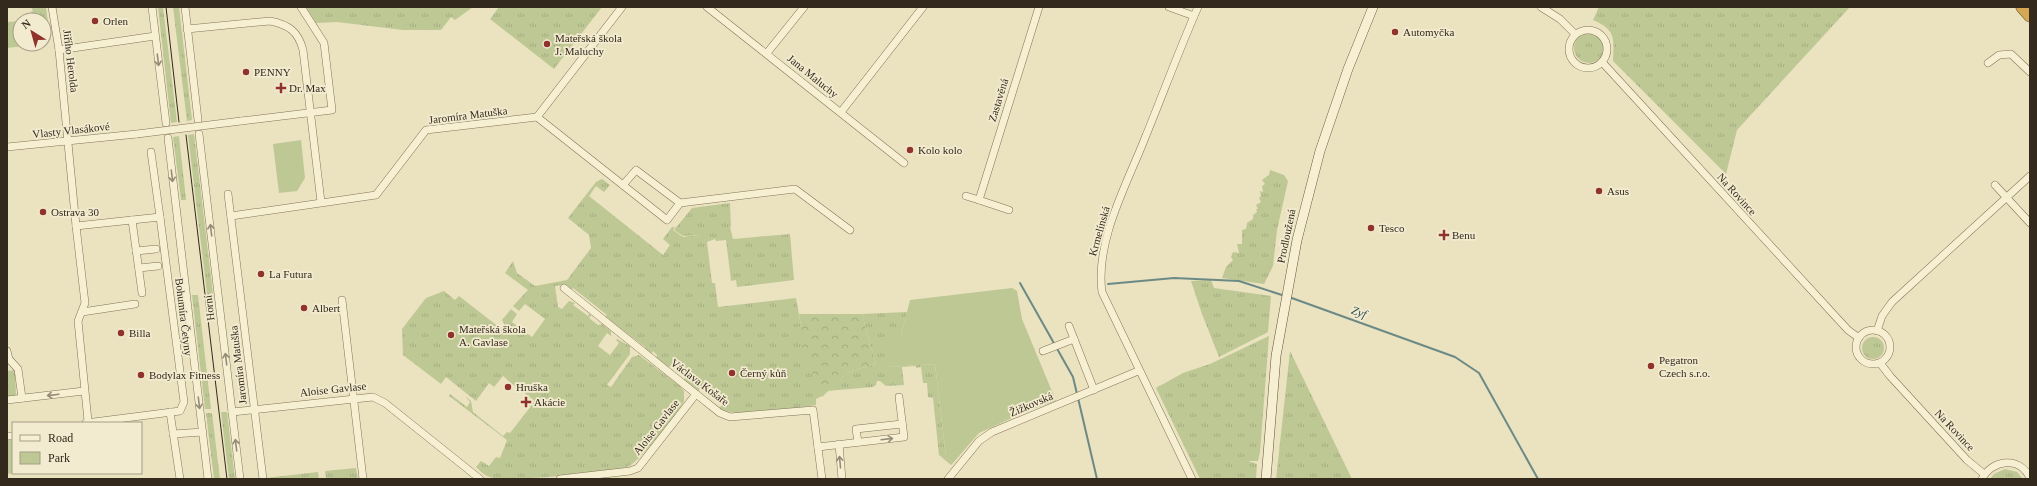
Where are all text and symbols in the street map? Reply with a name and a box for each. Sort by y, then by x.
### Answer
north arrow [12,12,52,52]
place label: Orlen [103,15,129,27]
marker: Orlen [90,16,100,26]
text: N [19,17,33,31]
place label: Automyčka [1403,26,1454,38]
marker: Automyčka [1390,27,1400,37]
street label: Jiřího Herolda [61,29,81,93]
place label: Mateřská škola J. Maluchy [555,32,622,57]
marker: Mateřská škola J. Maluchy [542,39,552,49]
street label: Jana Maluchy [785,52,841,100]
one-way arrow [154,53,162,66]
place label: PENNY [254,66,291,78]
marker: PENNY [241,67,251,77]
street label: Zastavěná [986,77,1010,123]
place label: Dr. Max [289,82,326,94]
marker: Dr. Max [276,83,286,93]
street label: Jaromíra Matuška [428,104,508,126]
street label: Vlasty Vlasákové [32,120,110,140]
place label: Kolo kolo [918,144,963,156]
marker: Kolo kolo [905,145,915,155]
one-way arrow [169,169,176,182]
street label: Na Rovince [1715,171,1759,218]
place label: Asus [1607,185,1629,197]
marker: Asus [1594,186,1604,196]
street label: Krmelínská [1086,205,1112,257]
place label: Ostrava 30 [51,206,99,218]
marker: Ostrava 30 [38,207,48,217]
street label: Prodloužená [1274,208,1298,264]
place label: Tesco [1379,222,1405,234]
marker: Tesco [1366,223,1376,233]
one-way arrow [207,224,214,237]
place label: Benu [1452,229,1476,241]
marker: Benu [1439,230,1449,240]
place label: La Futura [269,268,312,280]
marker: La Futura [256,269,266,279]
street label: Bohumíra Četyny [173,277,195,357]
street label: Horní [201,295,217,321]
place label: Albert [312,302,340,314]
marker: Albert [299,303,309,313]
water label: Zyf [1349,303,1370,322]
place label: Mateřská škola A. Gavlase [459,323,526,348]
street label: Jaromíra Matuška [227,325,249,405]
place label: Billa [129,327,151,339]
marker: Billa [116,328,126,338]
marker: Mateřská škola A. Gavlase [446,330,456,340]
one-way arrow [222,353,230,366]
place label: Pegatron Czech s.r.o. [1659,354,1711,379]
street label: Václava Košaře [668,356,732,408]
marker: Pegatron Czech s.r.o. [1646,361,1656,371]
place label: Černý kůň [740,367,787,379]
marker: Černý kůň [727,368,737,378]
place label: Bodylax Fitness [149,369,220,381]
marker: Bodylax Fitness [136,370,146,380]
street label: Aloise Gavlase [299,380,367,398]
place label: Hruška [516,381,548,393]
marker: Hruška [503,382,513,392]
street label: Žižkovská [1008,389,1055,418]
one-way arrow [47,391,60,398]
one-way arrow [196,396,203,409]
place label: Akácie [534,396,565,408]
marker: Akácie [521,397,531,407]
street label: Aloise Gavlase [631,397,681,457]
street label: Na Rovince [1933,407,1977,453]
legend [12,422,142,474]
text: Road [48,431,73,445]
one-way arrow [880,435,893,443]
one-way arrow [232,439,240,452]
text: Park [48,451,70,465]
one-way arrow [837,456,844,469]

